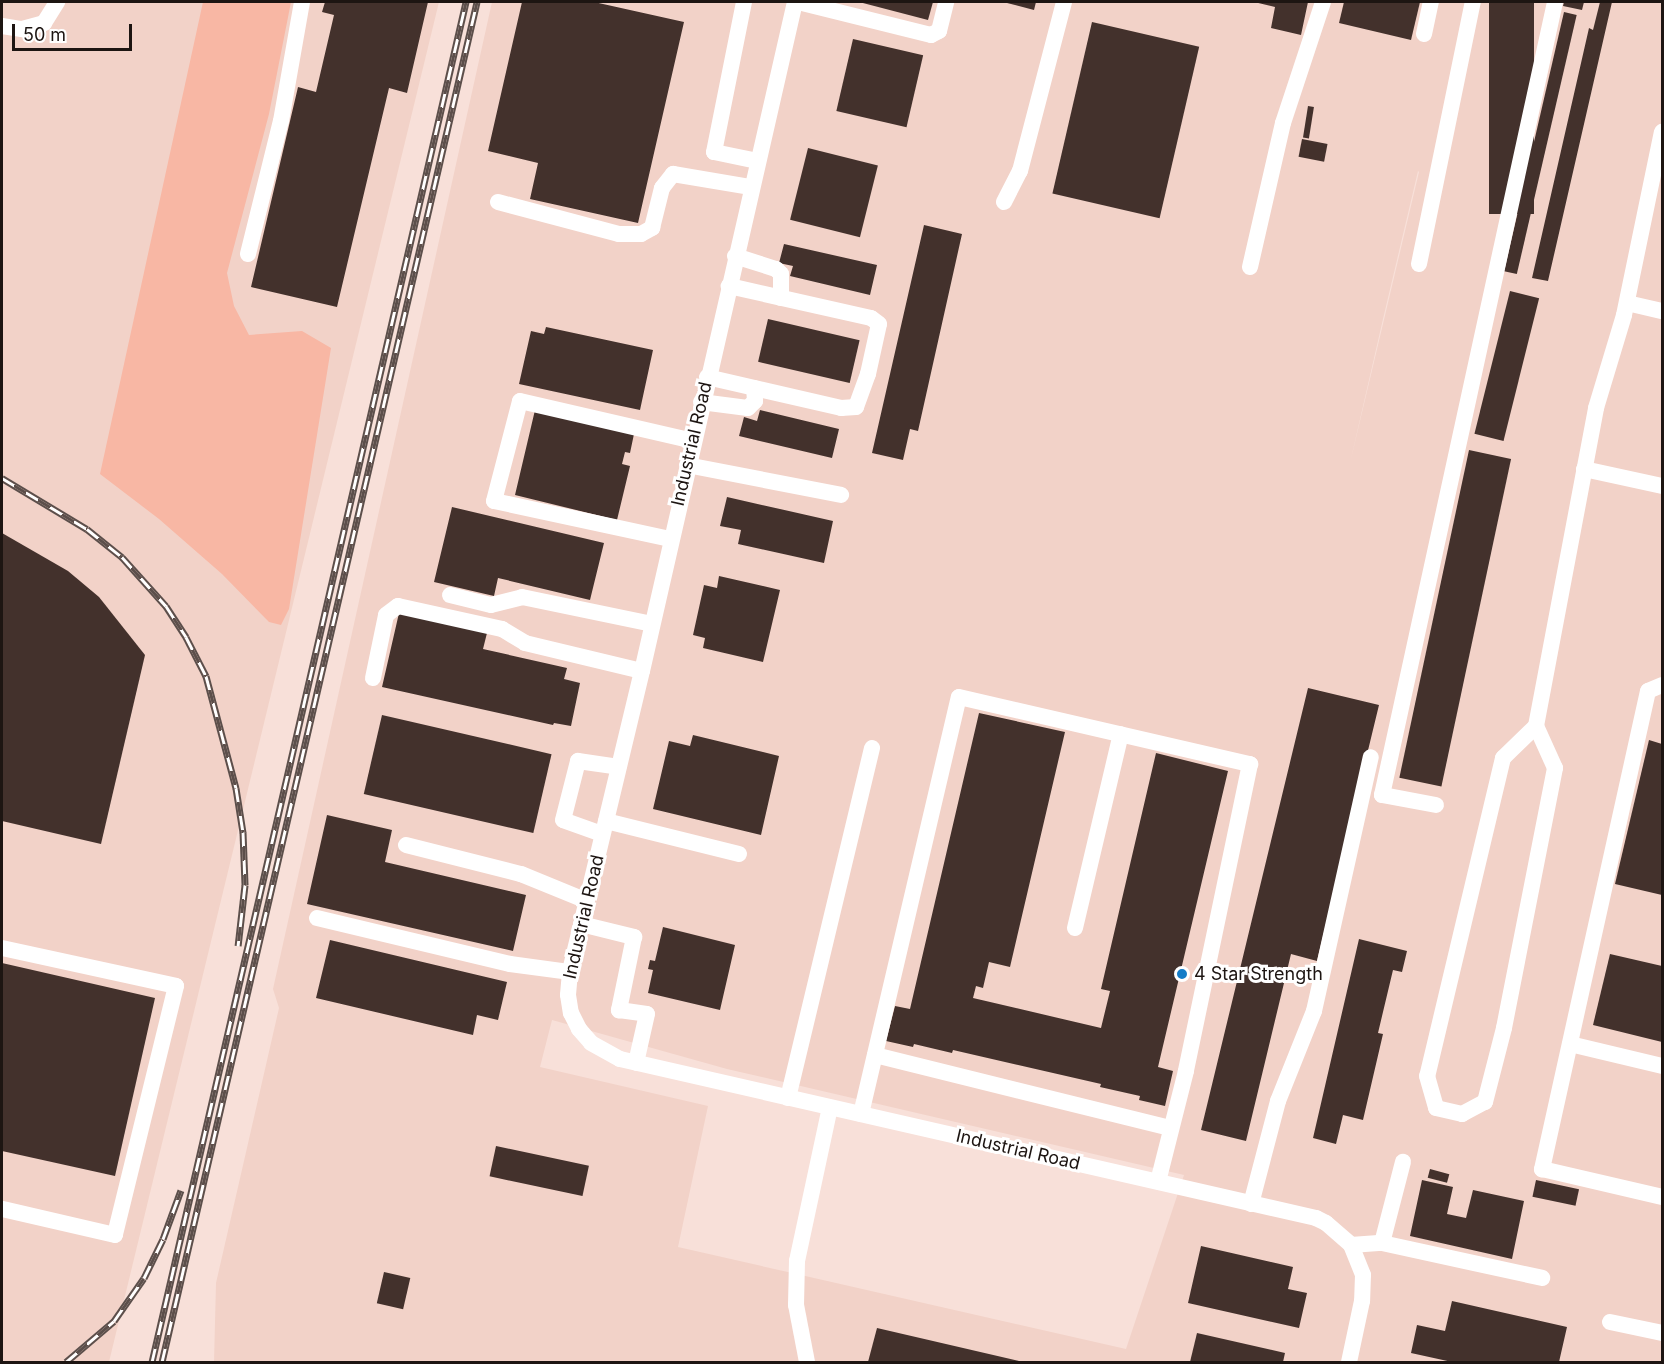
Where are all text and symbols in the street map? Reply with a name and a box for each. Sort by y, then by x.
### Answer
scale bar [15,12,135,50]
text: 50 m [23,24,66,45]
street label: Industrial Road [667,380,717,508]
street label: Industrial Road [559,853,609,981]
place label: 4 Star Strength [1194,963,1323,985]
marker: 4 Star Strength [1175,967,1189,981]
street label: Industrial Road [954,1125,1082,1175]

